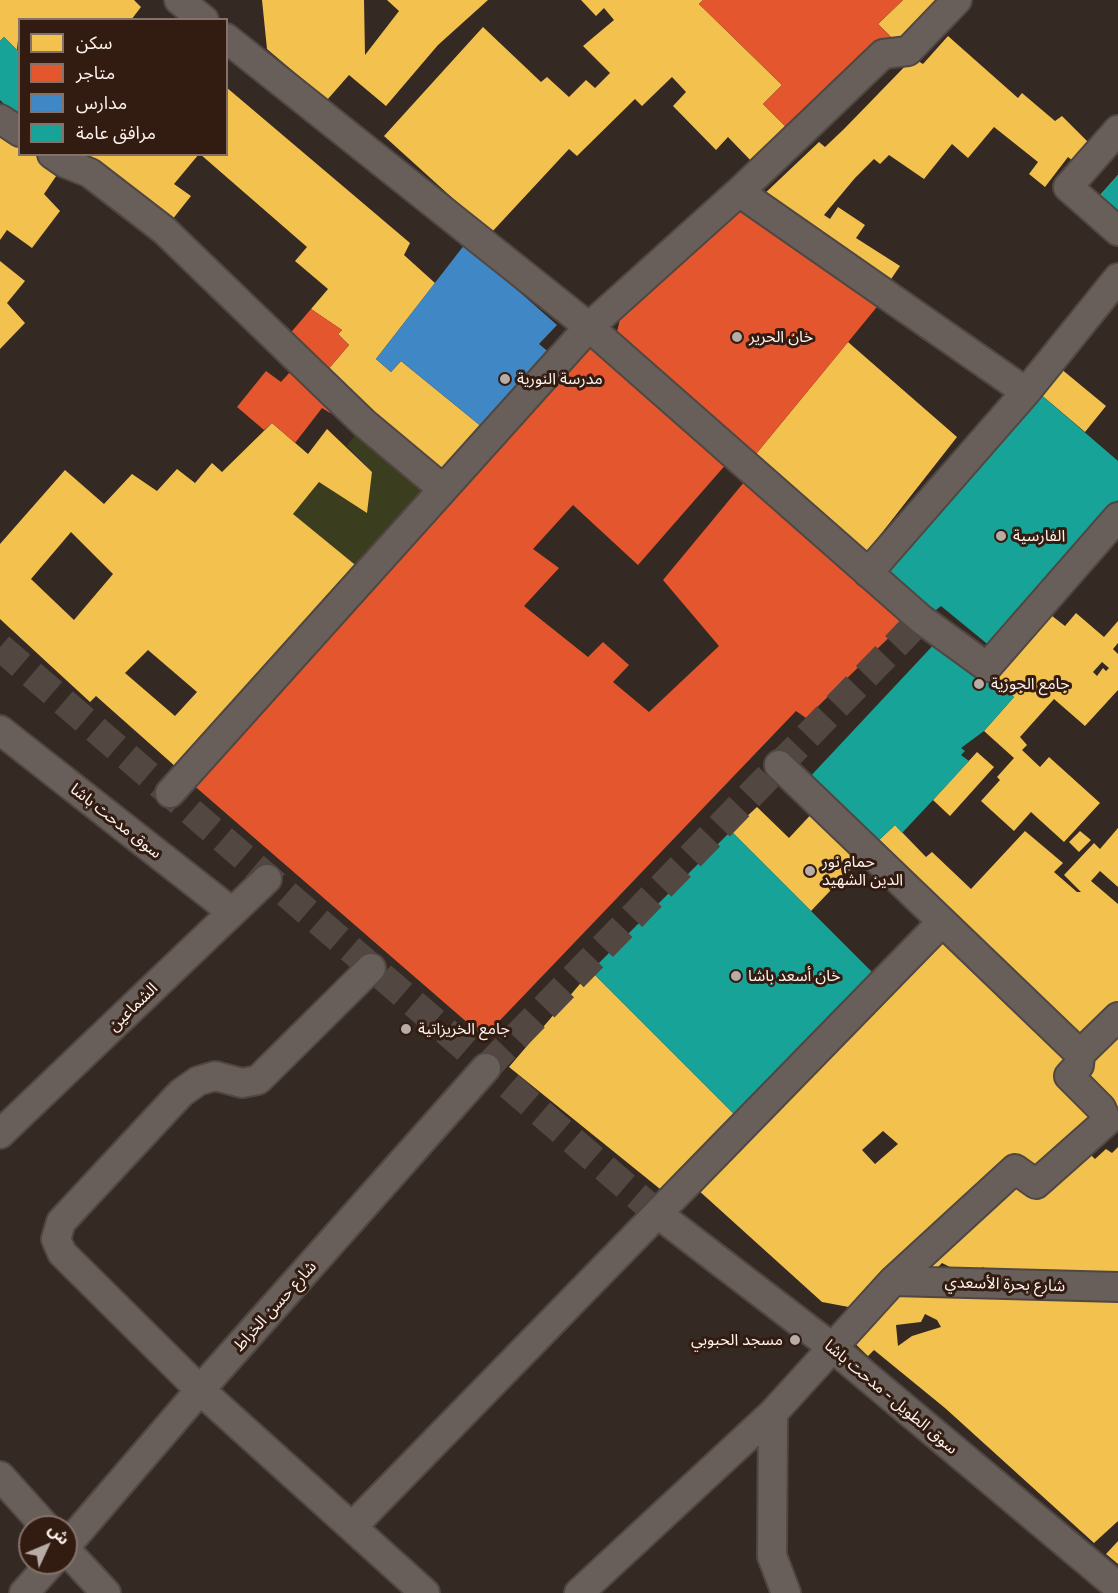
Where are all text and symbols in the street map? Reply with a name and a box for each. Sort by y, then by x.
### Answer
legend [18,18,228,156]
text: سكن [76,31,112,53]
text: متاجر [76,61,115,83]
text: مدارس [76,91,127,113]
text: مرافق عامة [76,121,156,143]
place label: خان الحرير [749,327,813,347]
marker: خان الحرير [730,330,744,344]
place label: مدرسة النورية [517,369,603,389]
marker: مدرسة النورية [498,372,512,386]
place label: الفارسية [1013,526,1065,546]
marker: الفارسية [994,529,1008,543]
place label: جامع الجوزية [991,674,1070,694]
marker: جامع الجوزية [972,677,986,691]
street label: سوق مدحت باشا [67,779,165,863]
place label: حمام نور الدين الشهيد [822,852,903,890]
marker: حمام نور الدين الشهيد [803,864,817,878]
place label: خان أسعد باشا [748,966,840,986]
marker: خان أسعد باشا [729,969,743,983]
street label: الشماعين [104,979,162,1035]
place label: جامع الخريزاتية [418,1019,510,1039]
marker: جامع الخريزاتية [399,1022,413,1036]
street label: شارع حسن الخراط [230,1257,320,1355]
street label: شارع بحرة الأسعدي [944,1272,1066,1296]
place label: مسجد الحبوبي [691,1330,783,1350]
marker: مسجد الحبوبي [788,1333,802,1347]
street label: سوق الطويل - مدحت باشا [821,1336,961,1458]
north arrow [18,1515,78,1575]
text: ش [45,1519,74,1549]

